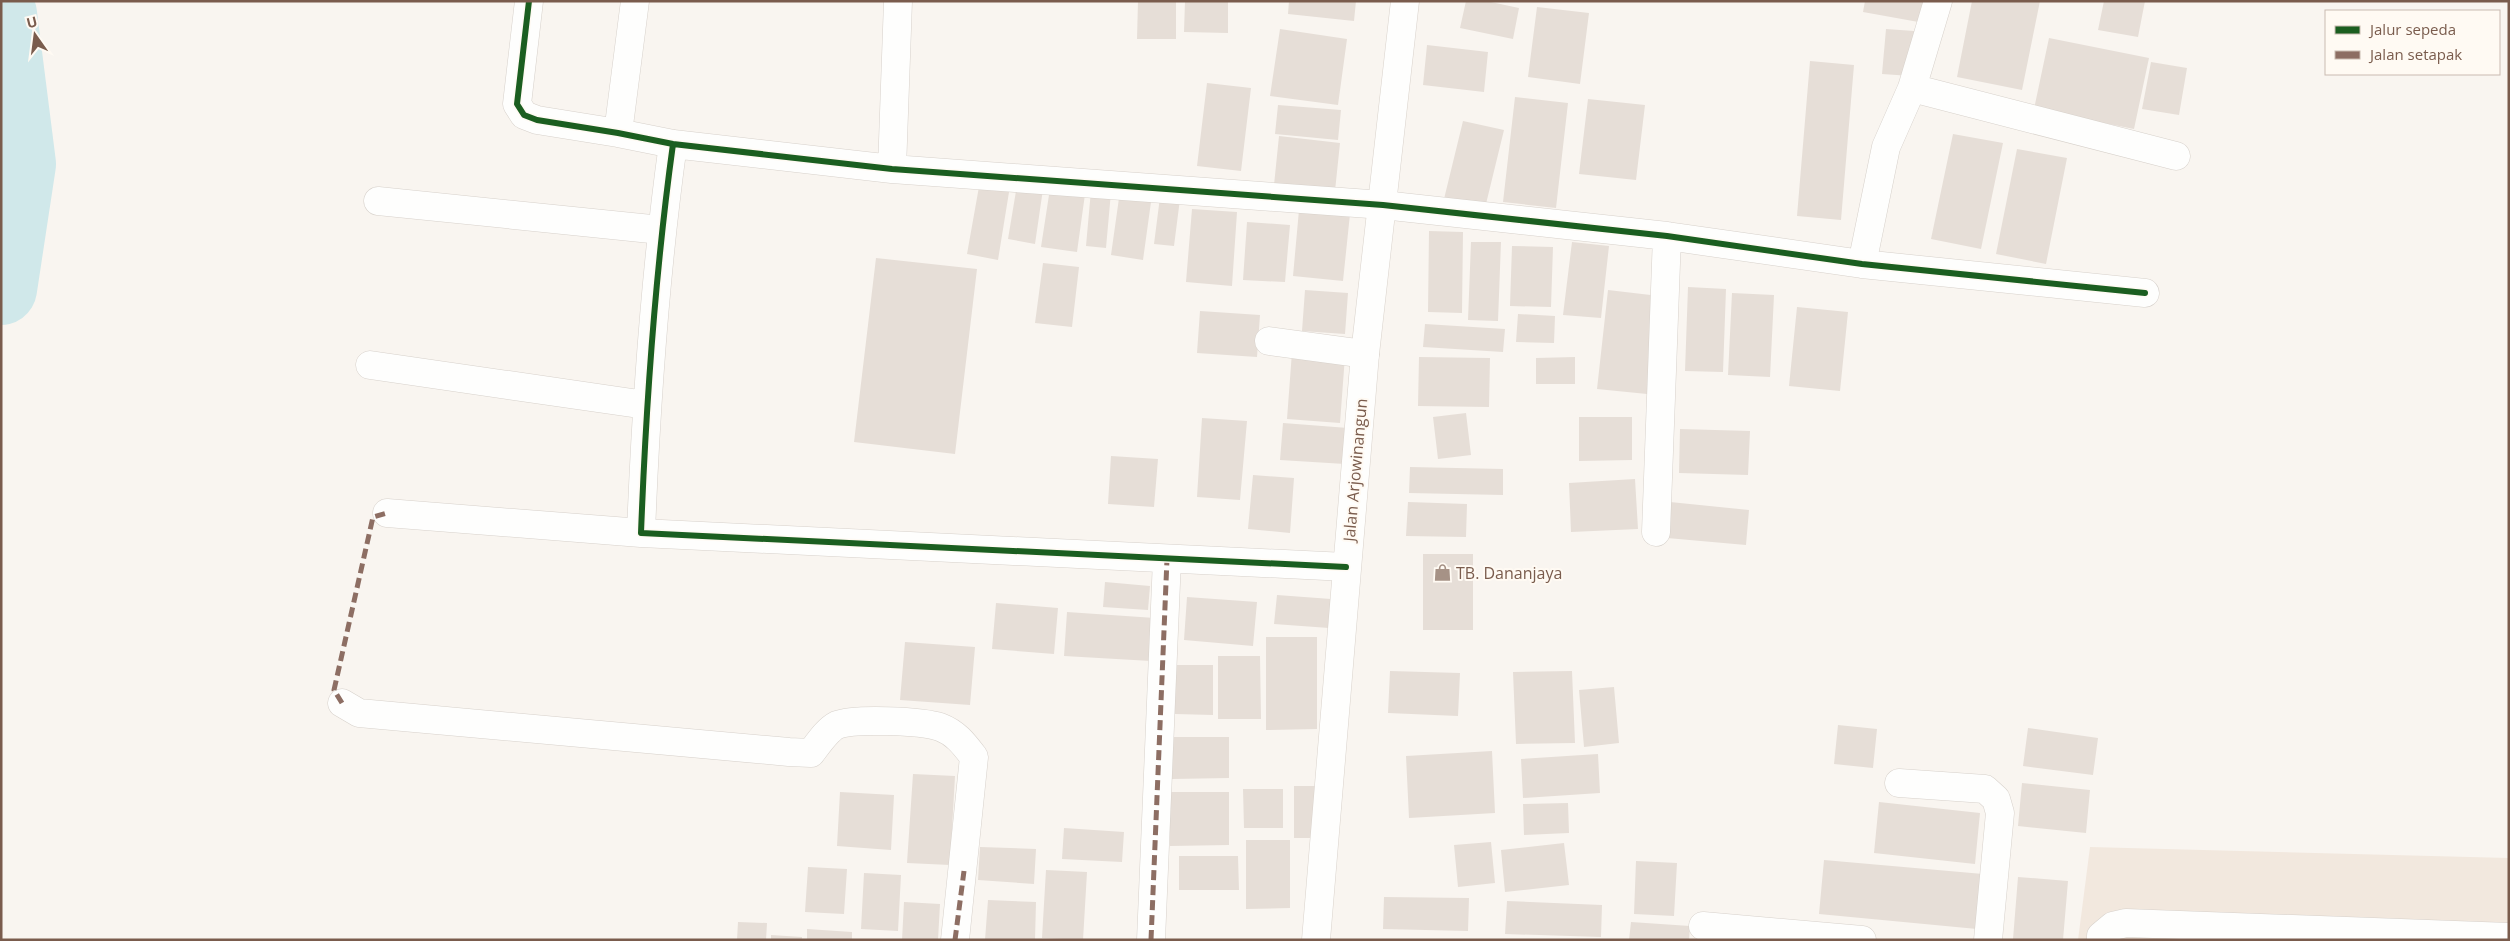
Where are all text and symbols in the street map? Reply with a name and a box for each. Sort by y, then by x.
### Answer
north arrow [10,10,60,60]
legend [2325,10,2500,75]
text: U [24,11,39,32]
text: Jalur sepeda [2368,19,2456,39]
text: Jalan setapak [2368,44,2462,64]
street label: Jalan Arjowinangun [1338,397,1372,545]
place label: TB. Dananjaya [1456,562,1562,584]
shop icon: TB. Dananjaya [1432,563,1452,583]

